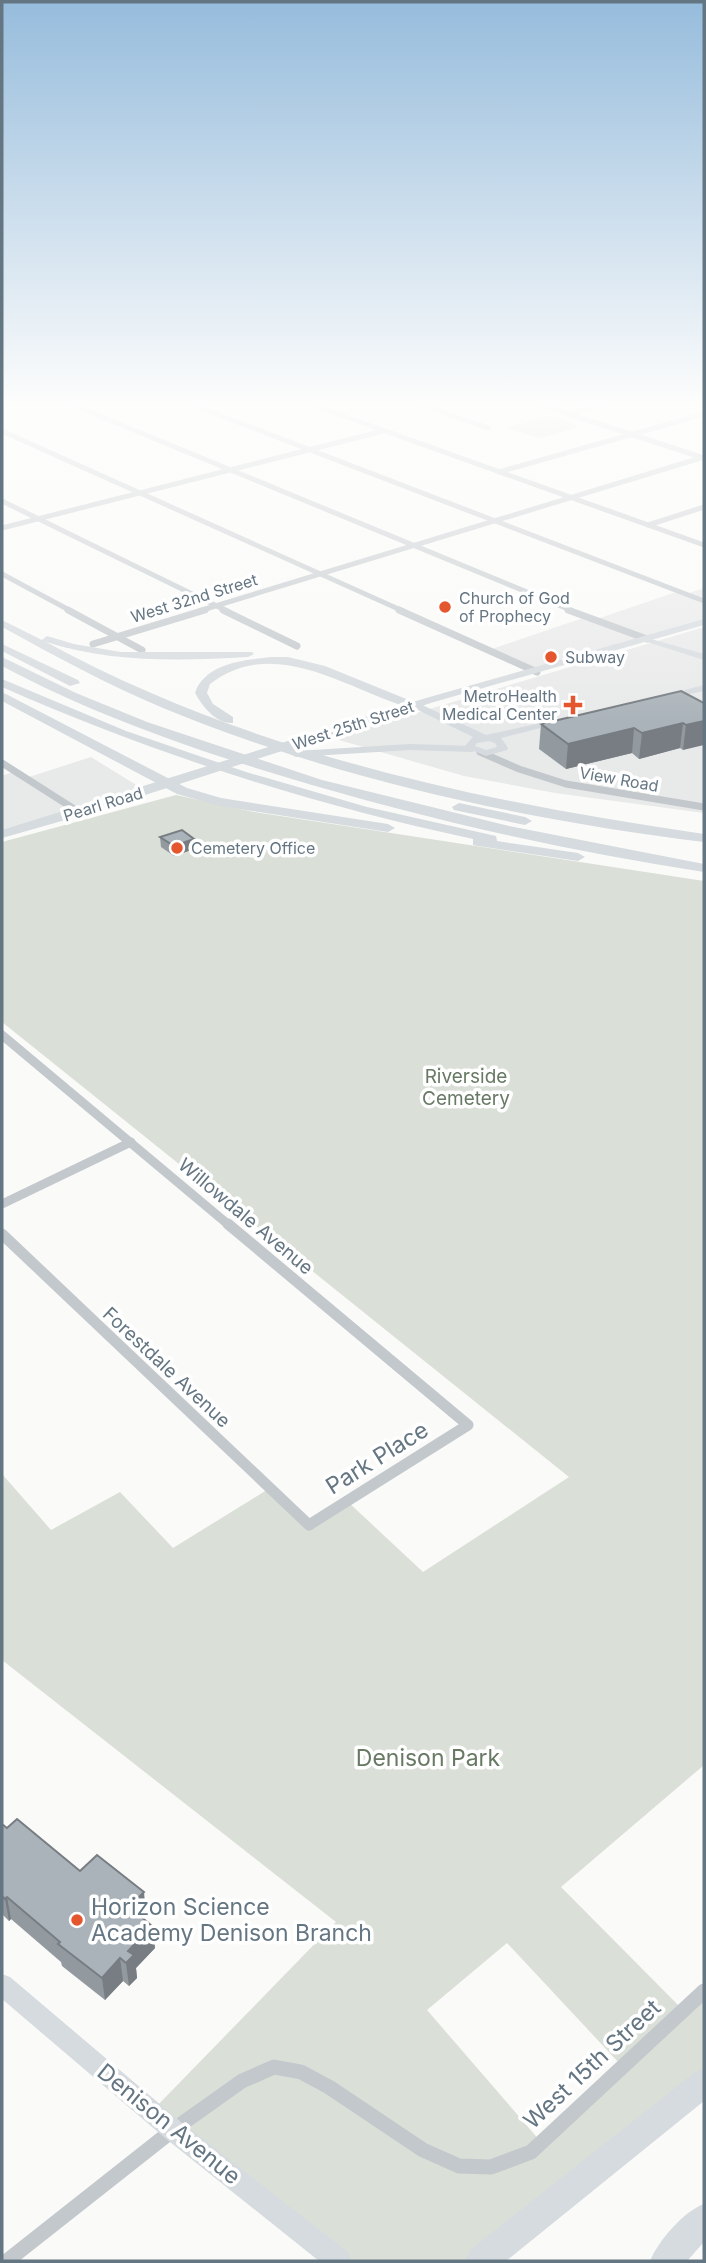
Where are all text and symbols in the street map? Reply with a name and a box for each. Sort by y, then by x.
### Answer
street label: West 32nd Street [128,569,260,627]
place label: Church of God of Prophecy [459,588,570,626]
marker: Church of God of Prophecy [437,599,453,615]
place label: Subway [565,647,625,667]
marker: Subway [543,649,559,665]
place label: MetroHealth Medical Center [442,686,557,724]
marker: MetroHealth Medical Center [563,695,583,715]
street label: West 25th Street [290,696,416,754]
street label: View Road [578,762,660,796]
street label: Pearl Road [61,782,145,826]
place label: Cemetery Office [191,838,315,858]
marker: Cemetery Office [169,840,185,856]
park label: Riverside Cemetery [422,1065,510,1110]
street label: Willowdale Avenue [174,1153,318,1279]
street label: Forestdale Avenue [98,1302,235,1432]
street label: Park Place [321,1416,433,1500]
park label: Denison Park [356,1744,501,1772]
place label: Horizon Science Academy Denison Branch [91,1893,372,1947]
marker: Horizon Science Academy Denison Branch [69,1912,85,1928]
street label: West 15th Street [518,1993,667,2135]
street label: Denison Avenue [92,2058,246,2190]

